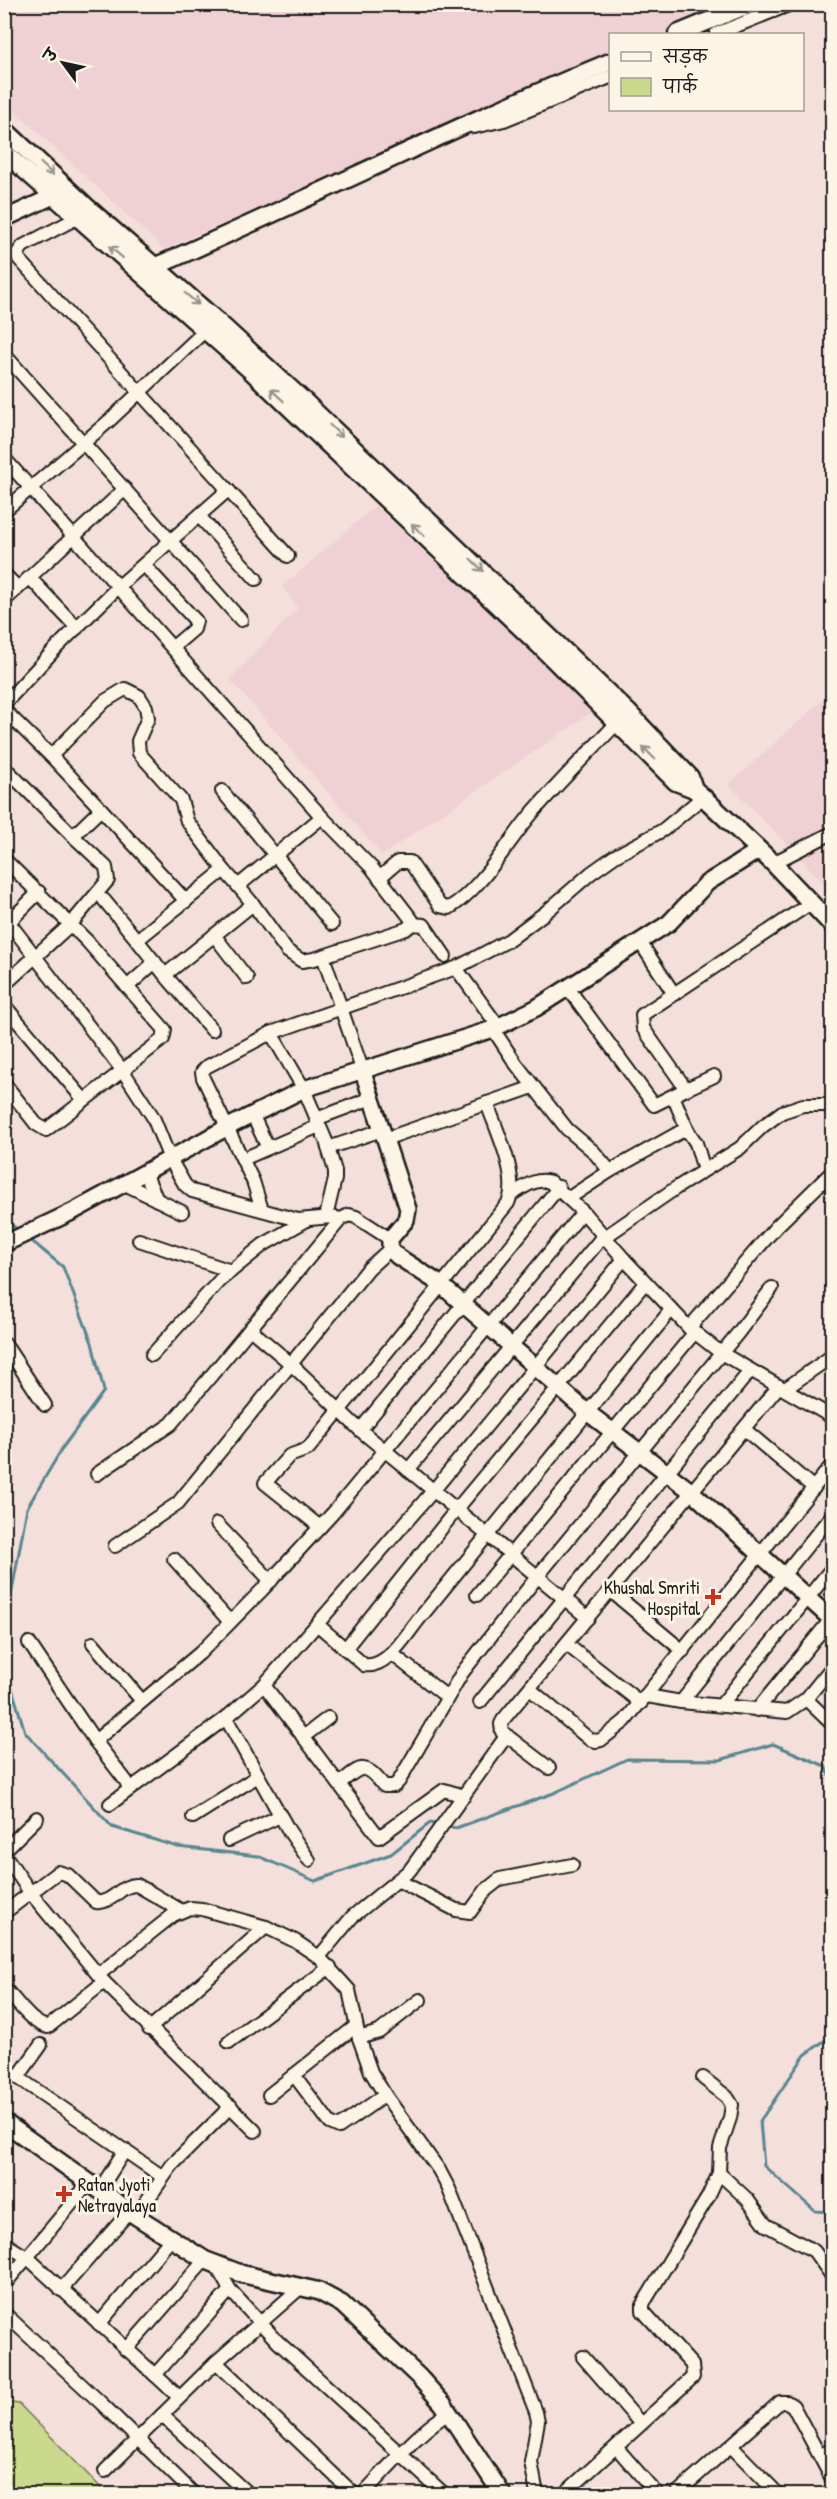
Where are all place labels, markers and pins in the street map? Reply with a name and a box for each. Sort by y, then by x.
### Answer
place label: Khushal Smriti Hospital [604,1575,700,1621]
marker: Khushal Smriti Hospital [704,1588,722,1606]
place label: Ratan Jyoti Netrayalaya [78,2172,156,2218]
marker: Ratan Jyoti Netrayalaya [55,2185,73,2203]

